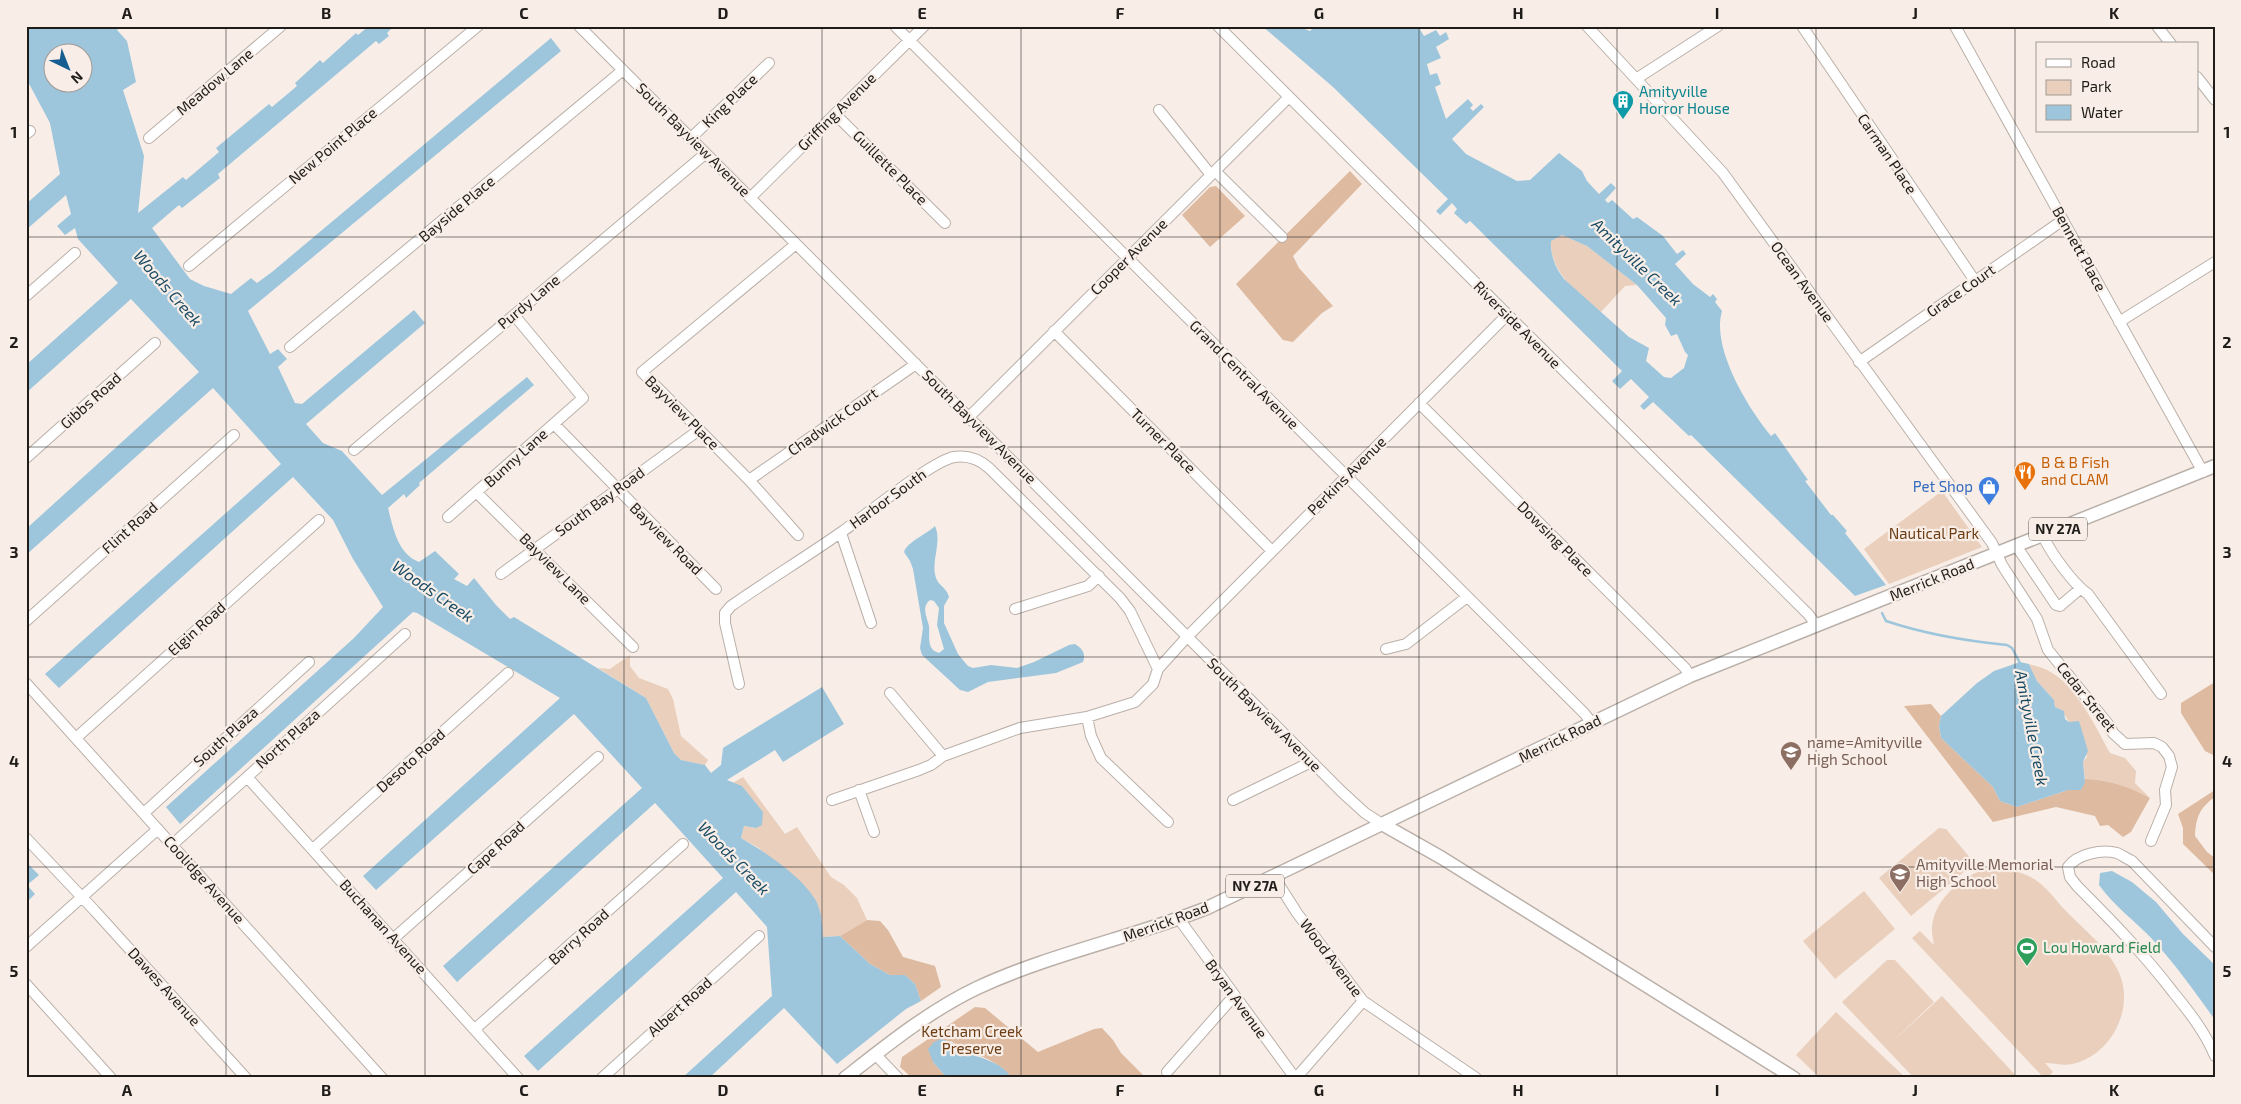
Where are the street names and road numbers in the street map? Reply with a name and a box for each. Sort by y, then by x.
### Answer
street label: Meadow Lane [172,44,256,119]
street label: Griffing Avenue [793,68,879,154]
street label: King Place [698,70,761,131]
street label: South Bayview Avenue [633,79,754,200]
street label: New Point Place [285,103,380,187]
street label: Carman Place [1854,110,1921,197]
street label: Guillette Place [850,126,932,208]
street label: Bayside Place [415,171,498,245]
street label: Bennett Place [2049,203,2111,294]
street label: Cooper Avenue [1086,214,1170,298]
street label: Ocean Avenue [1767,237,1838,325]
street label: Grace Court [1923,260,1998,320]
street label: Purdy Lane [494,270,563,332]
street label: Riverside Avenue [1470,277,1565,372]
street label: Grand Central Avenue [1186,316,1303,433]
street label: South Bayview Avenue [919,366,1040,487]
street label: Gibbs Road [56,368,125,432]
street label: Bayview Place [642,371,724,453]
street label: Chadwick Court [784,383,881,459]
street label: Turner Place [1127,404,1200,477]
street label: Bunny Lane [480,424,551,490]
street label: Perkins Avenue [1303,432,1389,518]
street label: South Bay Road [551,463,648,540]
street label: Harbor South [846,464,929,532]
street label: Dowsing Place [1514,497,1597,580]
street label: Flint Road [98,498,161,557]
street label: Bayview Road [627,498,707,578]
road number: NY 27A [2029,518,2087,540]
street label: Bayview Lane [516,529,595,608]
street label: Merrick Road [1887,554,1977,604]
street label: Elgin Road [164,598,229,659]
street label: South Bayview Avenue [1204,654,1325,775]
street label: Cedar Street [2053,658,2120,735]
street label: South Plaza [189,703,261,770]
street label: North Plaza [251,705,323,772]
street label: Merrick Road [1515,710,1604,766]
street label: Desoto Road [372,725,448,796]
street label: Cape Road [463,817,528,878]
street label: Coolidge Avenue [161,832,249,927]
road number: NY 27A [1226,874,1284,898]
street label: Buchanan Avenue [337,875,431,977]
street label: Merrick Road [1120,897,1211,945]
street label: Barry Road [544,904,612,968]
street label: Wood Avenue [1297,915,1367,1000]
street label: Dawes Avenue [125,943,205,1029]
street label: Bryan Avenue [1202,955,1272,1041]
street label: Albert Road [644,973,715,1040]

